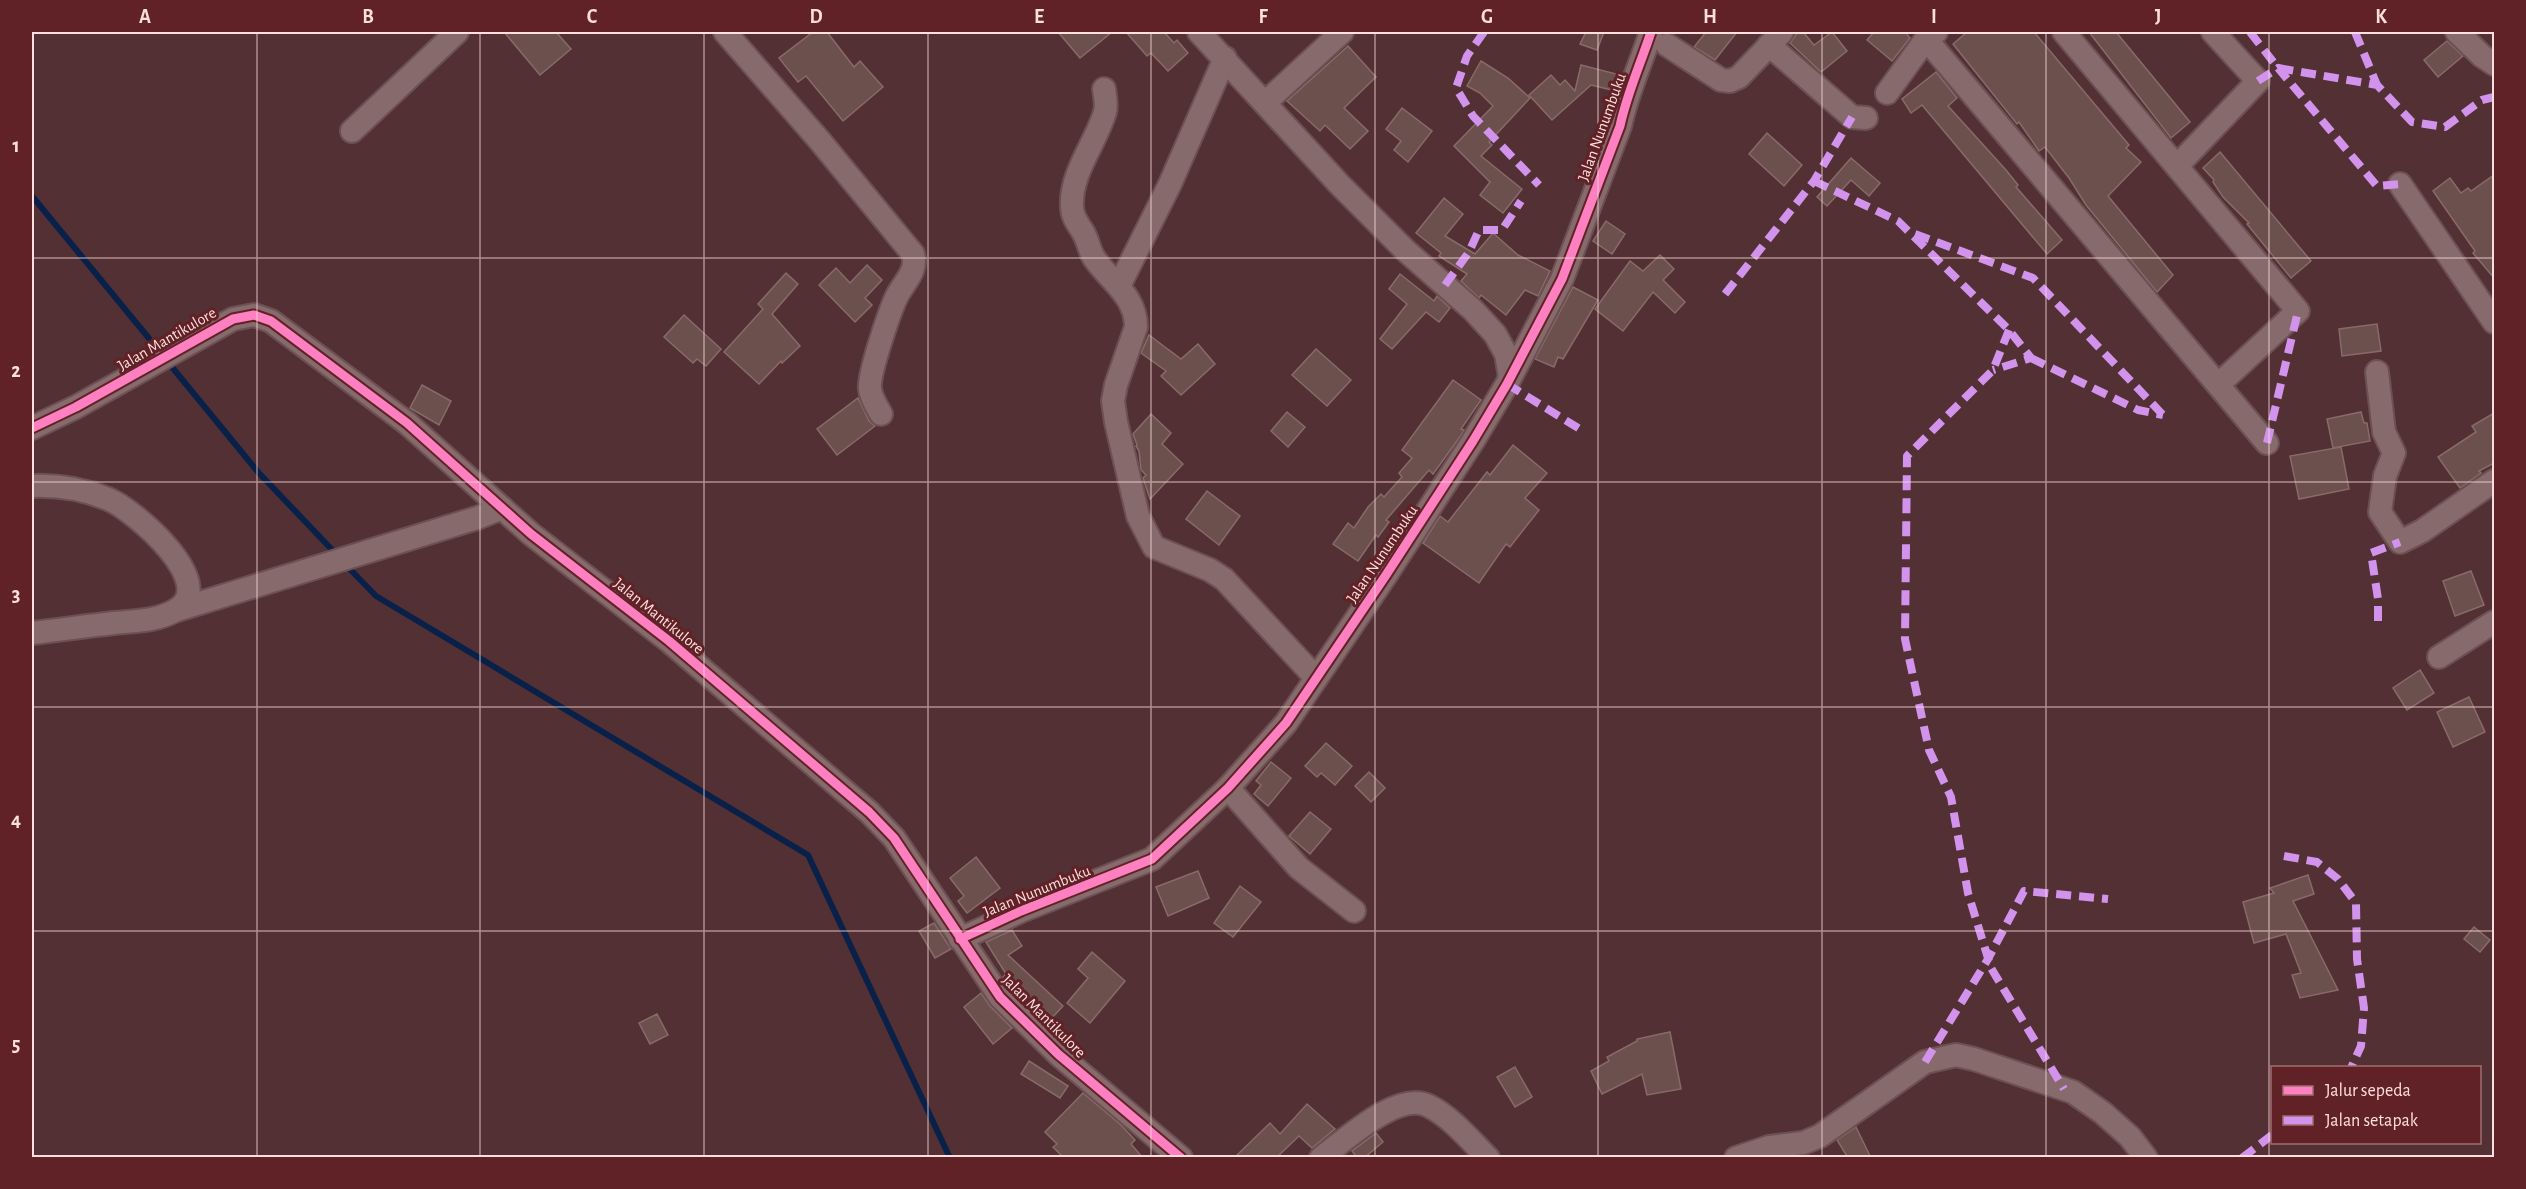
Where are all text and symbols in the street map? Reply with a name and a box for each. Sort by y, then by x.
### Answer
text: A [139,7,151,27]
text: B [362,7,374,27]
text: C [587,7,598,27]
text: D [809,7,823,27]
text: E [1034,7,1044,27]
text: F [1258,7,1268,27]
text: G [1481,7,1493,27]
text: H [1703,7,1717,27]
text: I [1931,7,1937,27]
text: J [2155,7,2161,27]
text: K [2375,7,2387,27]
street label: Jalan Nunumbuku [1575,71,1629,183]
text: 1 [12,136,20,156]
street label: Jalan Mantikulore [115,304,219,374]
text: 2 [11,361,21,381]
street label: Jalan Nunumbuku [1344,502,1420,606]
street label: Jalan Mantikulore [611,575,707,657]
text: 3 [12,585,20,605]
text: 4 [11,810,21,830]
street label: Jalan Nunumbuku [981,862,1093,920]
street label: Jalan Mantikulore [999,971,1089,1061]
text: 5 [12,1035,20,1055]
legend [2271,1066,2481,1144]
text: Jalur sepeda [2325,1082,2411,1100]
text: Jalan setapak [2325,1112,2419,1130]

